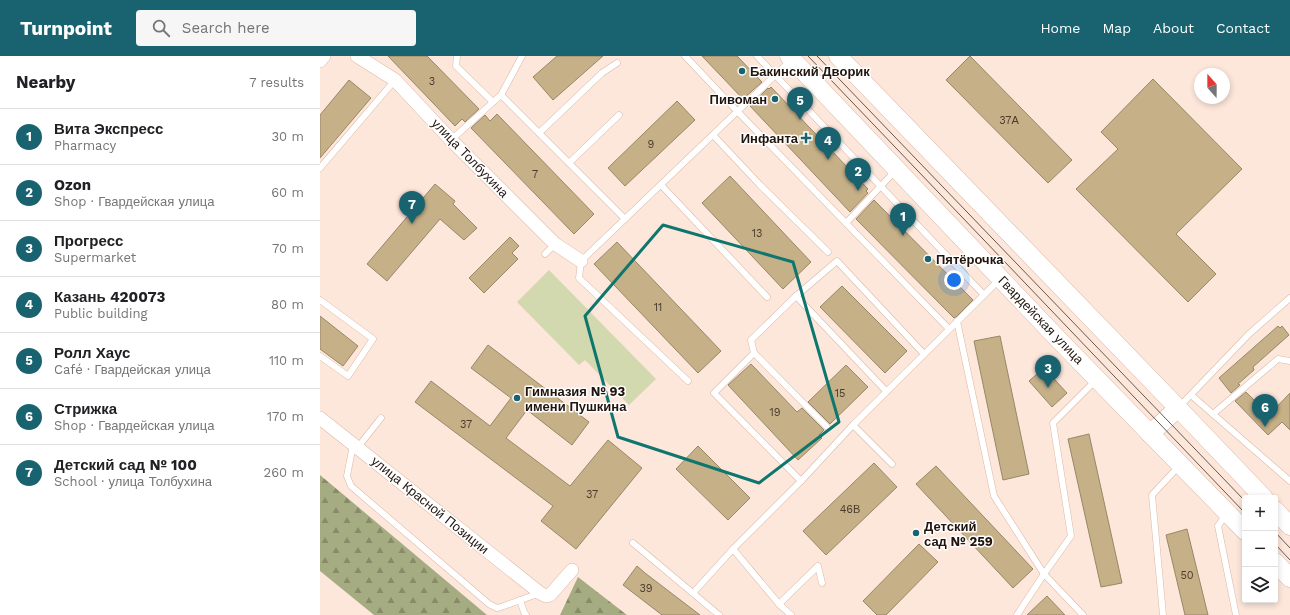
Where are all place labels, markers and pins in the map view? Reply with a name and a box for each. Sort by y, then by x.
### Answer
place label: Бакинский Дворик [750,64,870,79]
marker: Бакинский Дворик [737,66,747,76]
pin: 5 [787,87,813,120]
place label: Пивоман [710,92,767,107]
marker: Пивоман [770,94,780,104]
pin: 4 [815,127,841,160]
place label: Инфанта [741,131,799,146]
marker: Инфанта [801,133,811,143]
pin: 2 [845,158,871,191]
pin: 7 [399,191,425,224]
pin: 1 [890,203,916,236]
place label: Пятёрочка [936,252,1004,267]
marker: Пятёрочка [923,254,933,264]
pin: 3 [1035,355,1061,388]
place label: Гимназия № 93 имени Пушкина [525,384,627,414]
marker: Гимназия № 93 имени Пушкина [512,393,522,403]
pin: 6 [1252,394,1278,427]
place label: Детский сад № 259 [924,519,993,549]
marker: Детский сад № 259 [911,528,921,538]

